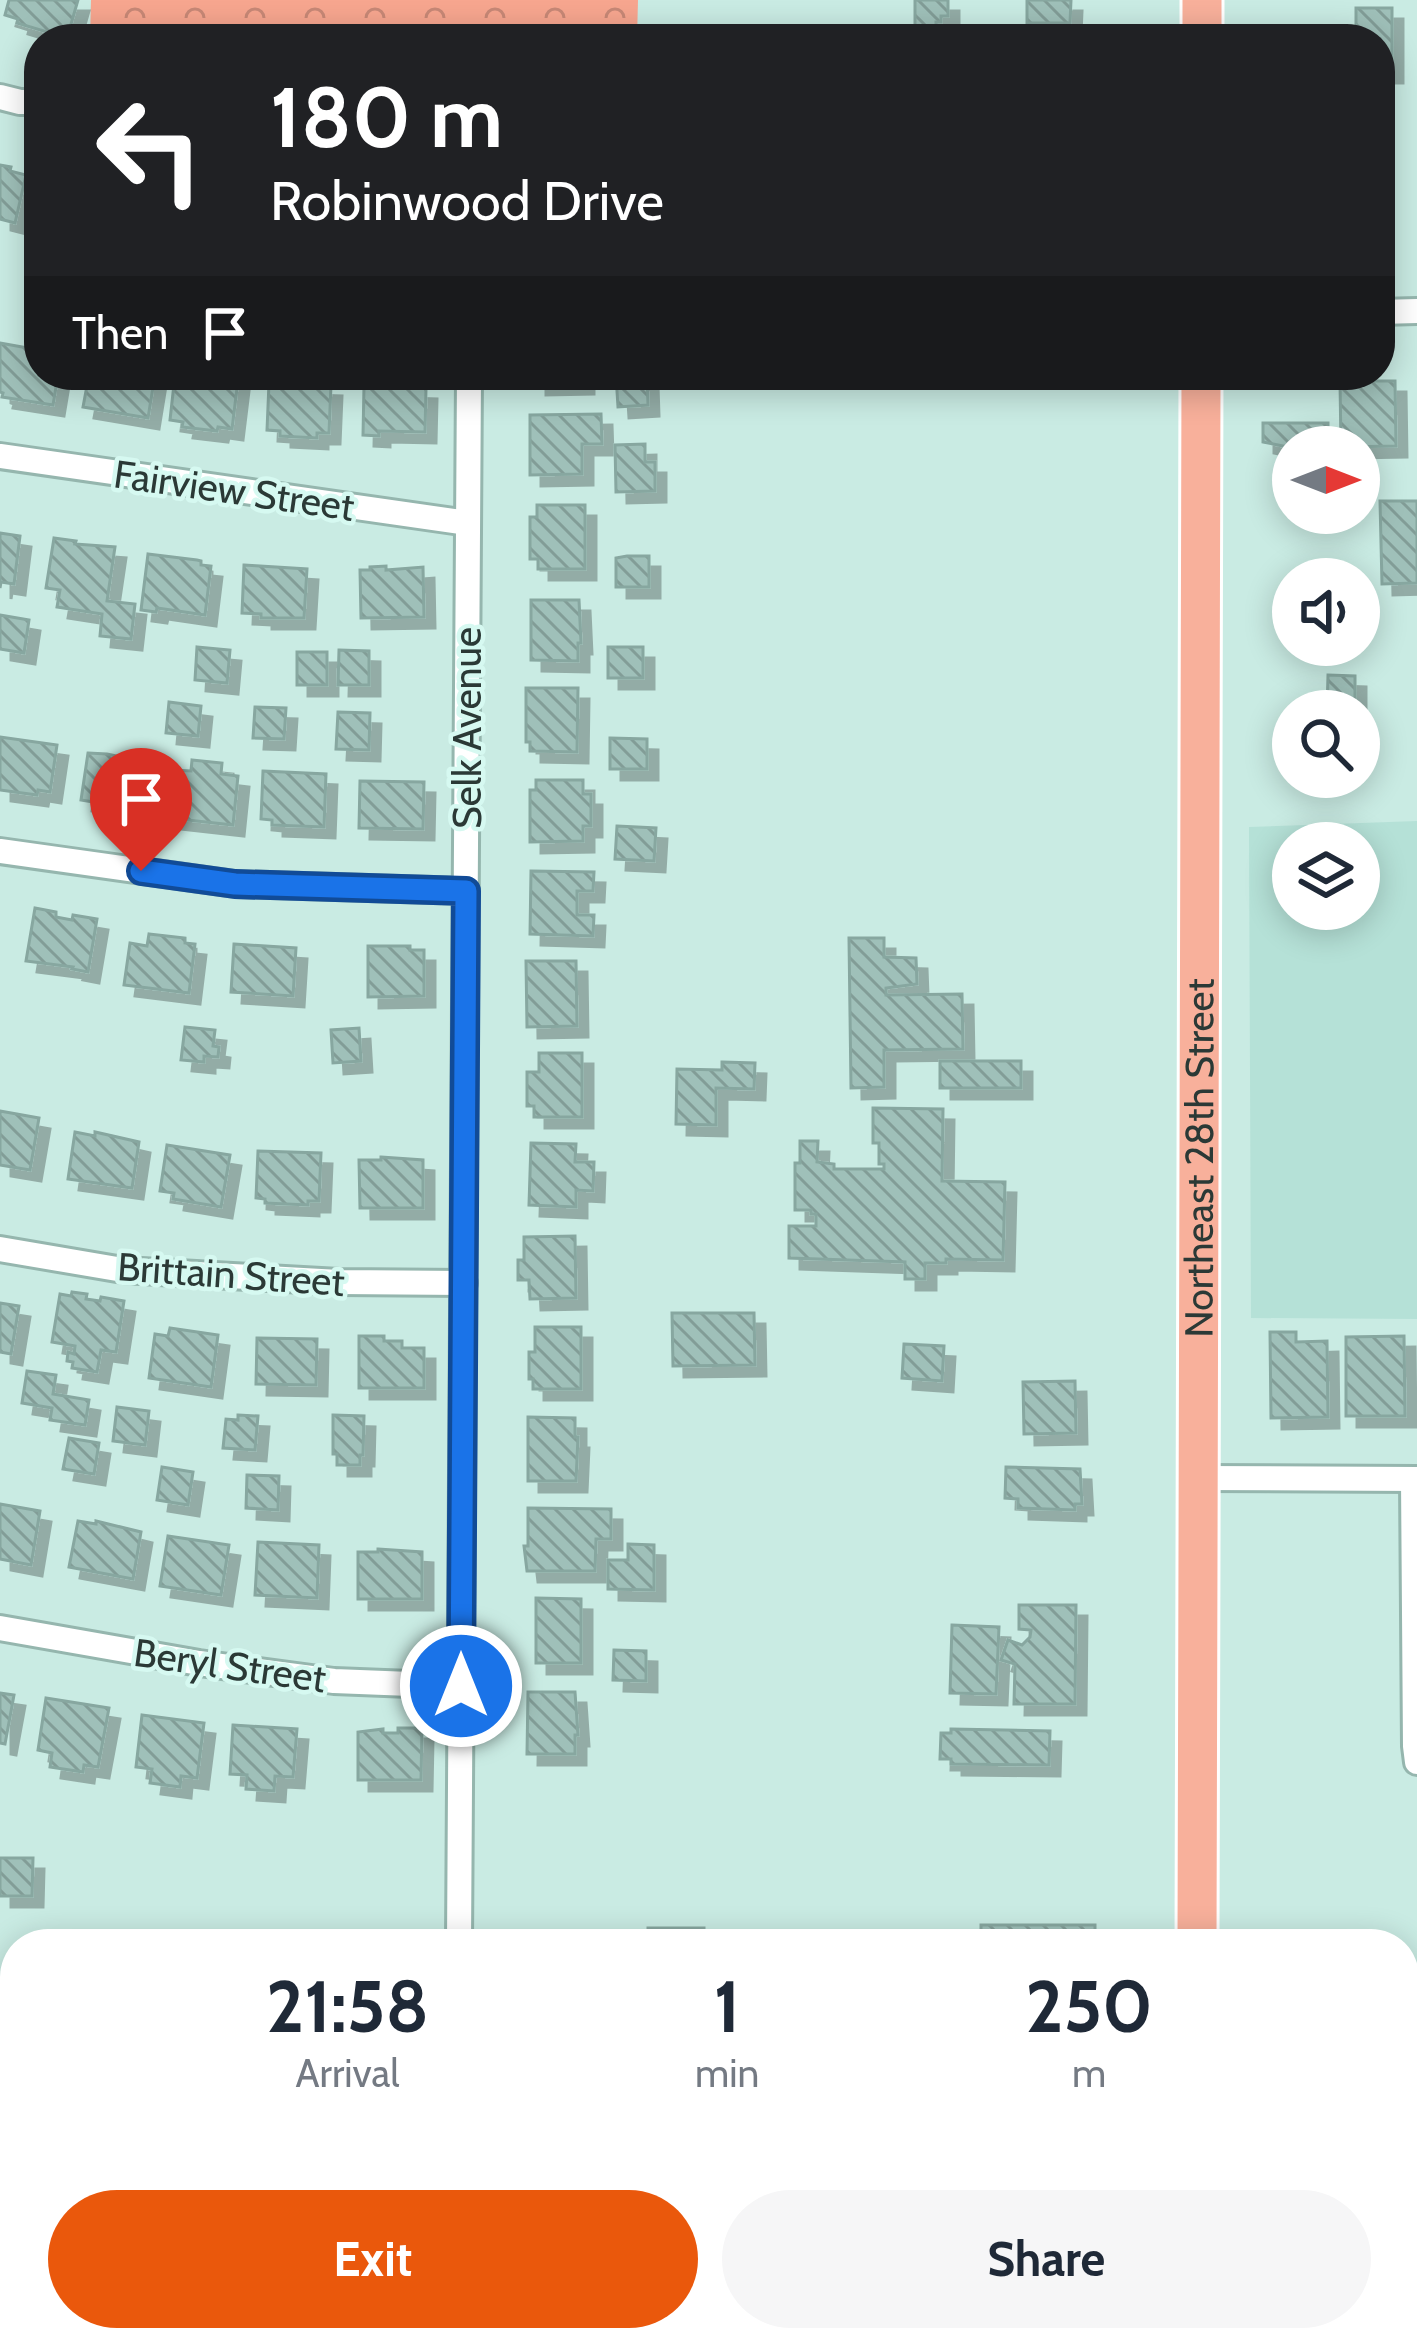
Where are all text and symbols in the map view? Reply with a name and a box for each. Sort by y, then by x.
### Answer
text: 180 m [270,66,503,168]
icon: left [72,72,228,228]
text: Robinwood Drive [270,168,664,234]
icon: arrive [192,300,258,366]
text: Then [72,306,168,360]
north arrow [1272,426,1380,534]
map controls [1272,426,1380,930]
street label: Fairview Street [111,449,357,531]
button: sound [1272,558,1380,666]
street label: Selk Avenue [443,627,491,829]
button: search [1272,690,1380,798]
pin [90,748,192,871]
icon: arrive [108,766,174,832]
button: layers [1272,822,1380,930]
street label: Northeast 28th Street [1175,978,1223,1338]
street label: Brittain Street [116,1242,346,1306]
position arrow [398,1623,524,1749]
street label: Beryl Street [131,1628,329,1702]
text: 21:58 [266,1963,429,2050]
text: 1 [714,1963,740,2050]
text: 250 [1025,1963,1153,2050]
text: Arrival [296,2049,399,2097]
text: min [695,2049,759,2097]
text: m [1072,2049,1106,2097]
button: Exit [48,2190,698,2328]
button: Share [722,2190,1371,2328]

